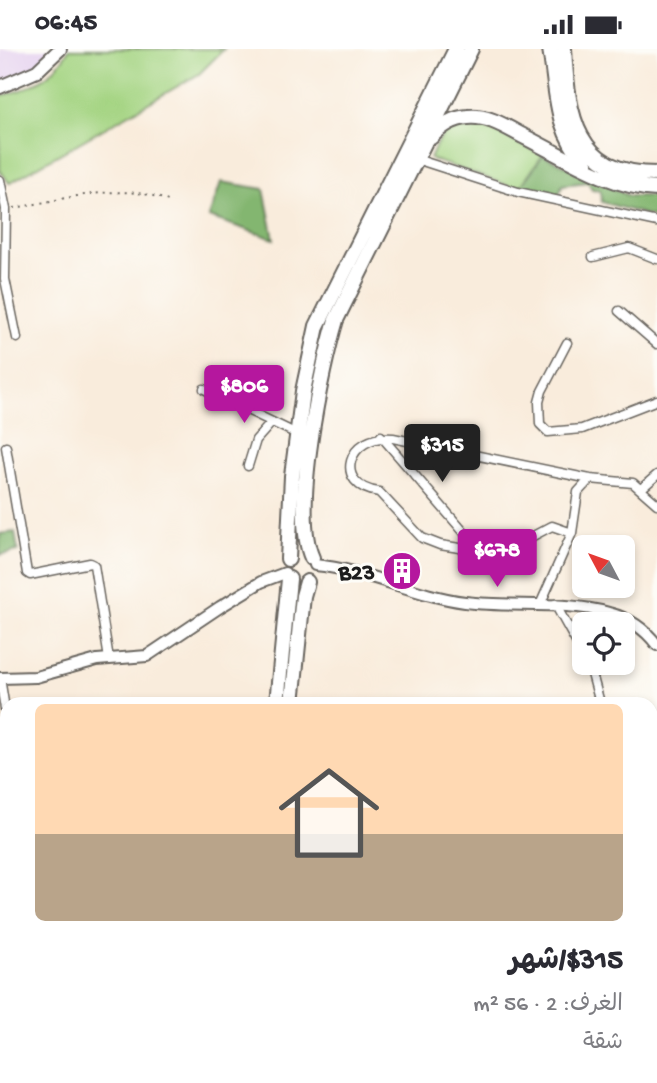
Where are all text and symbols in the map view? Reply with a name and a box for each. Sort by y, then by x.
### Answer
text: 06:45 [35,9,97,40]
pin: $806 [203,365,285,425]
text: $806 [220,374,268,401]
pin: $315 [401,425,483,484]
text: $315 [420,433,464,460]
pin: $678 [456,529,538,589]
north arrow [572,535,635,599]
map controls [572,535,635,675]
text: $678 [474,538,520,565]
building icon: B23 [381,550,423,592]
place label: B23 [338,560,375,589]
button: locate [572,612,635,675]
icon: home [266,750,392,876]
text: $315/شهر [509,945,623,980]
text: الغرف: 2 · 56 m² [473,992,623,1019]
text: شقة [583,1030,623,1057]

